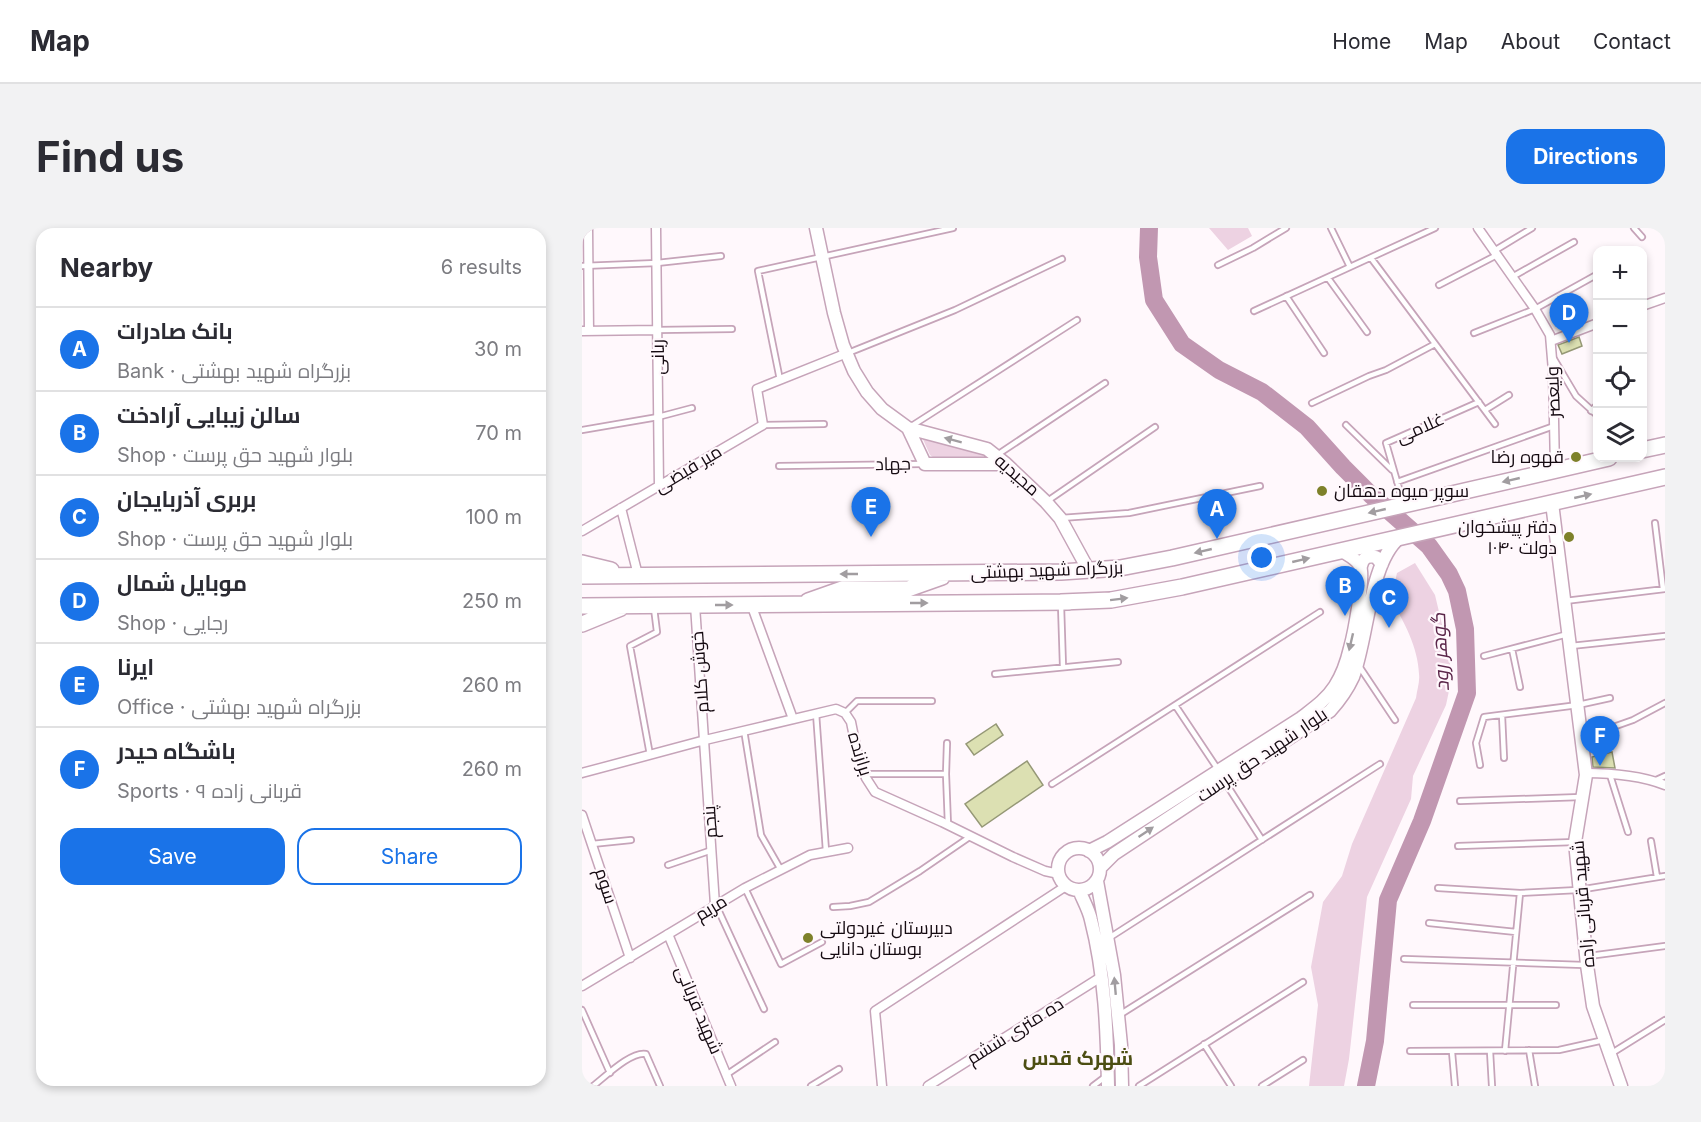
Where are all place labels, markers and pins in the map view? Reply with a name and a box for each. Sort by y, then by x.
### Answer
pin: D [1550,294,1588,343]
place label: قهوه رضا [1490,446,1564,468]
marker: قهوه رضا [1569,450,1583,464]
place label: سوپر میوه دهقان [1334,480,1469,503]
marker: سوپر میوه دهقان [1315,484,1329,498]
pin: E [852,488,890,537]
pin: A [1198,490,1236,539]
place label: دفتر پیشخوان دولت ۱۰۴۰ [1458,516,1557,559]
marker: دفتر پیشخوان دولت ۱۰۴۰ [1562,530,1576,544]
pin: B [1326,566,1365,616]
pin: C [1370,578,1408,628]
pin: F [1580,716,1620,766]
place label: دبیرستان غیردولتی بوستان دانایی [820,917,953,960]
marker: دبیرستان غیردولتی بوستان دانایی [801,931,815,945]

